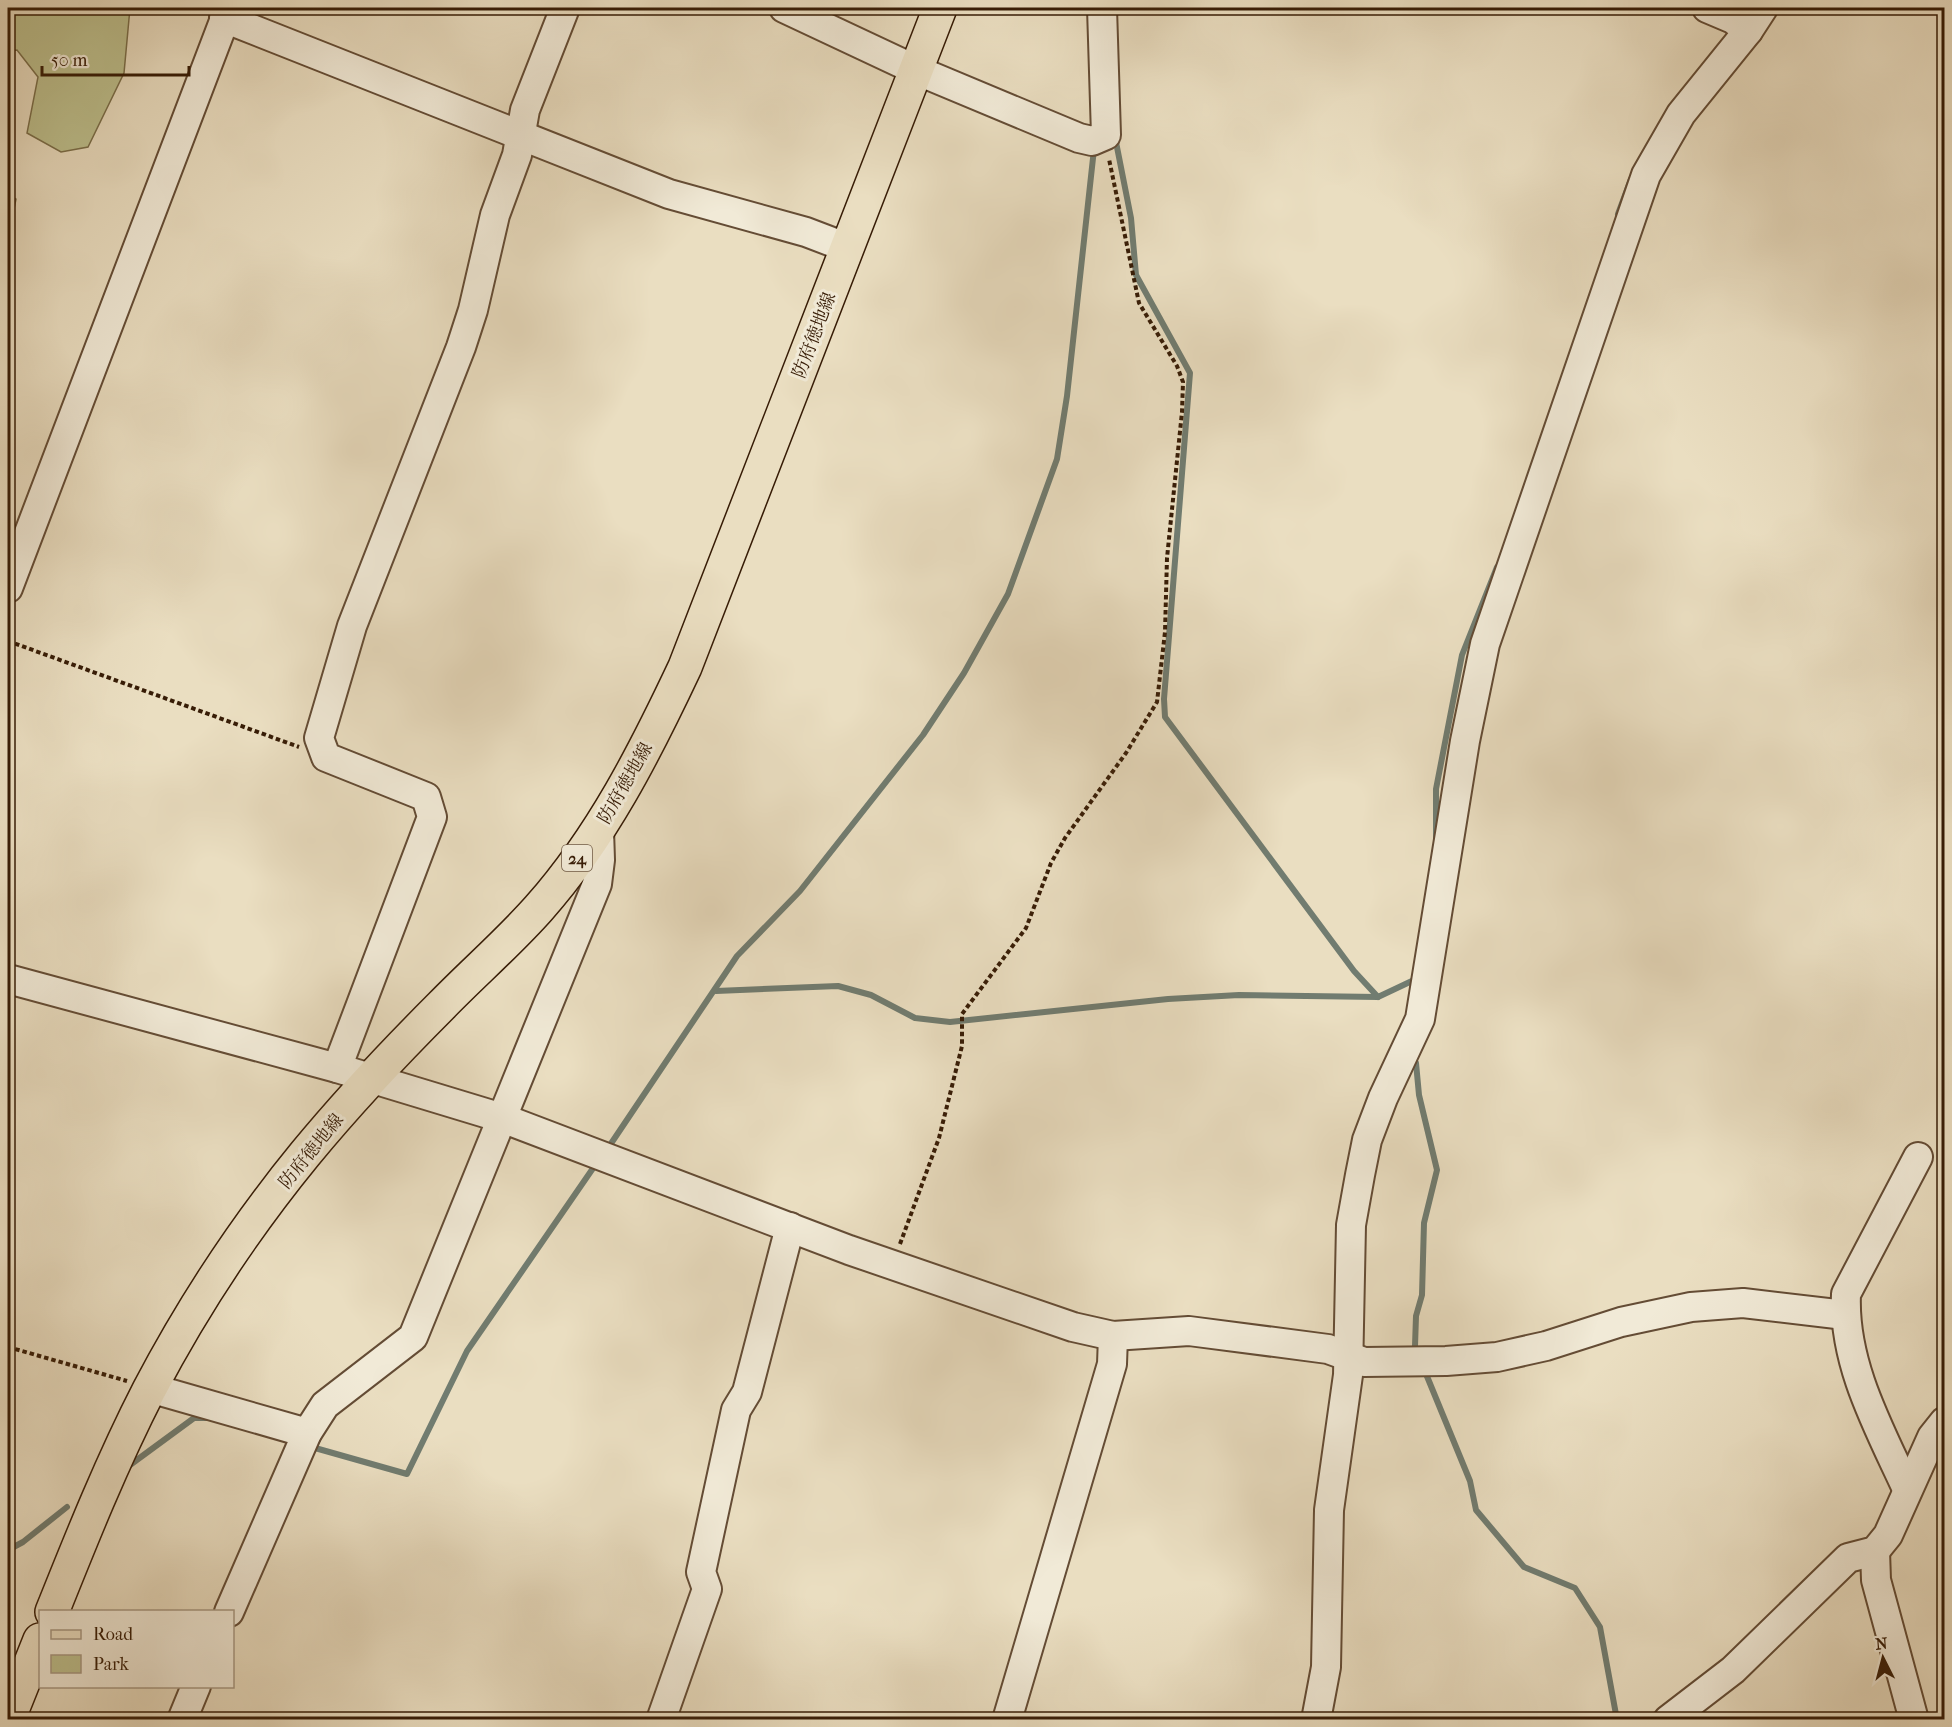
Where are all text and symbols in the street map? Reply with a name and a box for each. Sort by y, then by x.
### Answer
scale bar [42,39,189,77]
text: 50 m [51,50,88,71]
street label: 防府徳地線 [789,289,840,381]
street label: 防府徳地線 [594,739,657,827]
road number: 24 [562,845,592,871]
street label: 防府徳地線 [275,1110,348,1193]
legend [39,1610,234,1688]
text: Road [93,1624,133,1645]
north arrow [1853,1628,1913,1688]
text: N [1874,1633,1889,1654]
text: Park [93,1654,130,1675]

